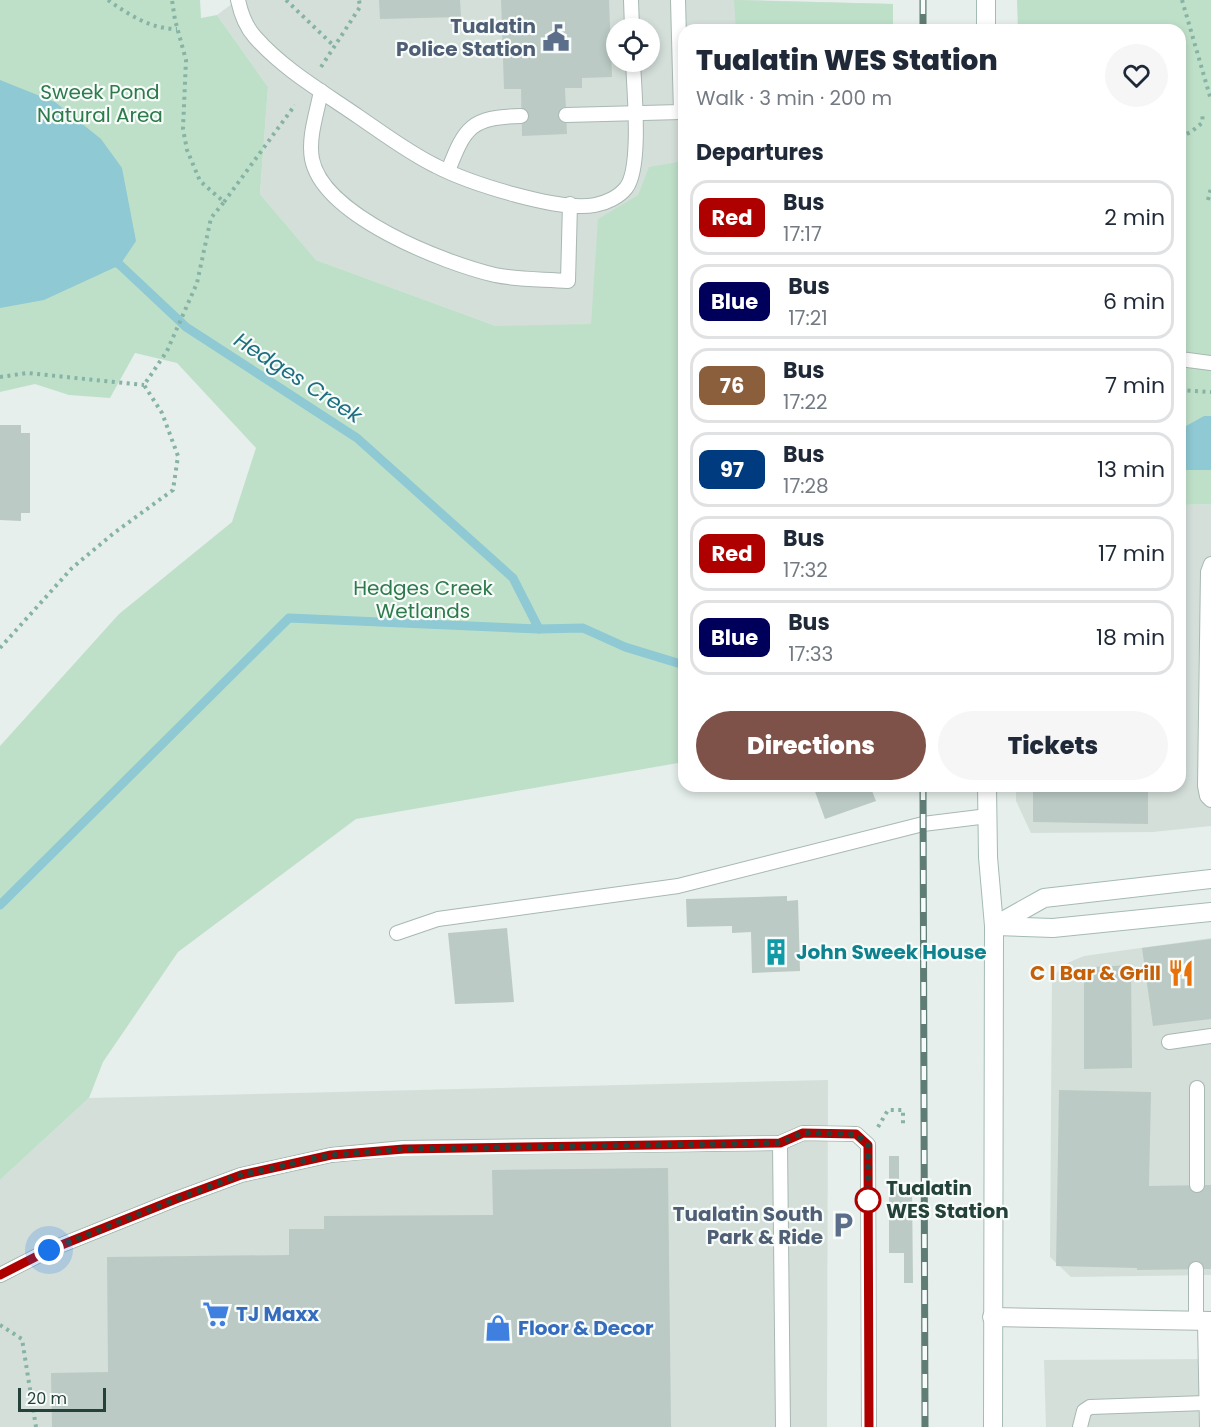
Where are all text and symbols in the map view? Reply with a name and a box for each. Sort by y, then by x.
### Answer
place label: Tualatin Police Station [396,12,536,63]
map controls [606,18,660,72]
button: locate [606,18,660,72]
public building icon: Tualatin Police Station [541,23,571,53]
text: Tualatin WES Station [696,41,998,80]
button: heart [1105,44,1168,107]
park label: Sweek Pond Natural Area [37,78,163,129]
text: Walk · 3 min · 200 m [696,84,892,112]
text: Departures [696,137,824,168]
text: Bus [783,187,825,218]
text: 2 min [1104,202,1165,233]
text: Red [712,203,752,232]
text: 17:17 [783,220,822,248]
text: Bus [788,271,830,302]
text: 6 min [1103,286,1165,317]
text: Blue [711,287,758,316]
text: 17:21 [788,304,828,332]
water label: Hedges Creek [229,325,369,430]
text: Bus [783,355,825,386]
text: 7 min [1105,370,1165,401]
text: 76 [720,371,744,400]
text: 17:22 [783,388,828,416]
text: Bus [783,439,825,470]
text: 13 min [1097,454,1165,485]
text: 97 [720,455,744,484]
text: 17:28 [783,472,829,500]
text: Bus [783,523,825,554]
text: 17 min [1098,538,1165,569]
text: Red [712,539,752,568]
text: 17:32 [783,556,828,584]
park label: Hedges Creek Wetlands [353,574,493,625]
text: Bus [788,607,830,638]
text: 18 min [1096,622,1165,653]
text: Blue [711,623,758,652]
text: 17:33 [788,640,833,668]
button: Directions [696,711,926,780]
button: Tickets [938,711,1168,780]
building icon: John Sweek House [761,937,791,967]
place label: John Sweek House [796,938,987,966]
restaurant icon: C I Bar & Grill [1166,958,1196,988]
place label: C I Bar & Grill [1030,959,1161,987]
place label: Tualatin WES Station [886,1174,1009,1225]
marker: Tualatin WES Station [855,1187,881,1213]
place label: Tualatin South Park & Ride [673,1200,823,1251]
parking icon: Tualatin South Park & Ride [828,1210,858,1240]
your location [34,1235,64,1265]
supermarket icon: TJ Maxx [201,1299,231,1329]
place label: TJ Maxx [236,1300,319,1328]
shop icon: Floor & Decor [483,1313,513,1343]
place label: Floor & Decor [518,1314,654,1342]
scale bar [18,1385,106,1412]
text: 20 m [27,1387,67,1410]

